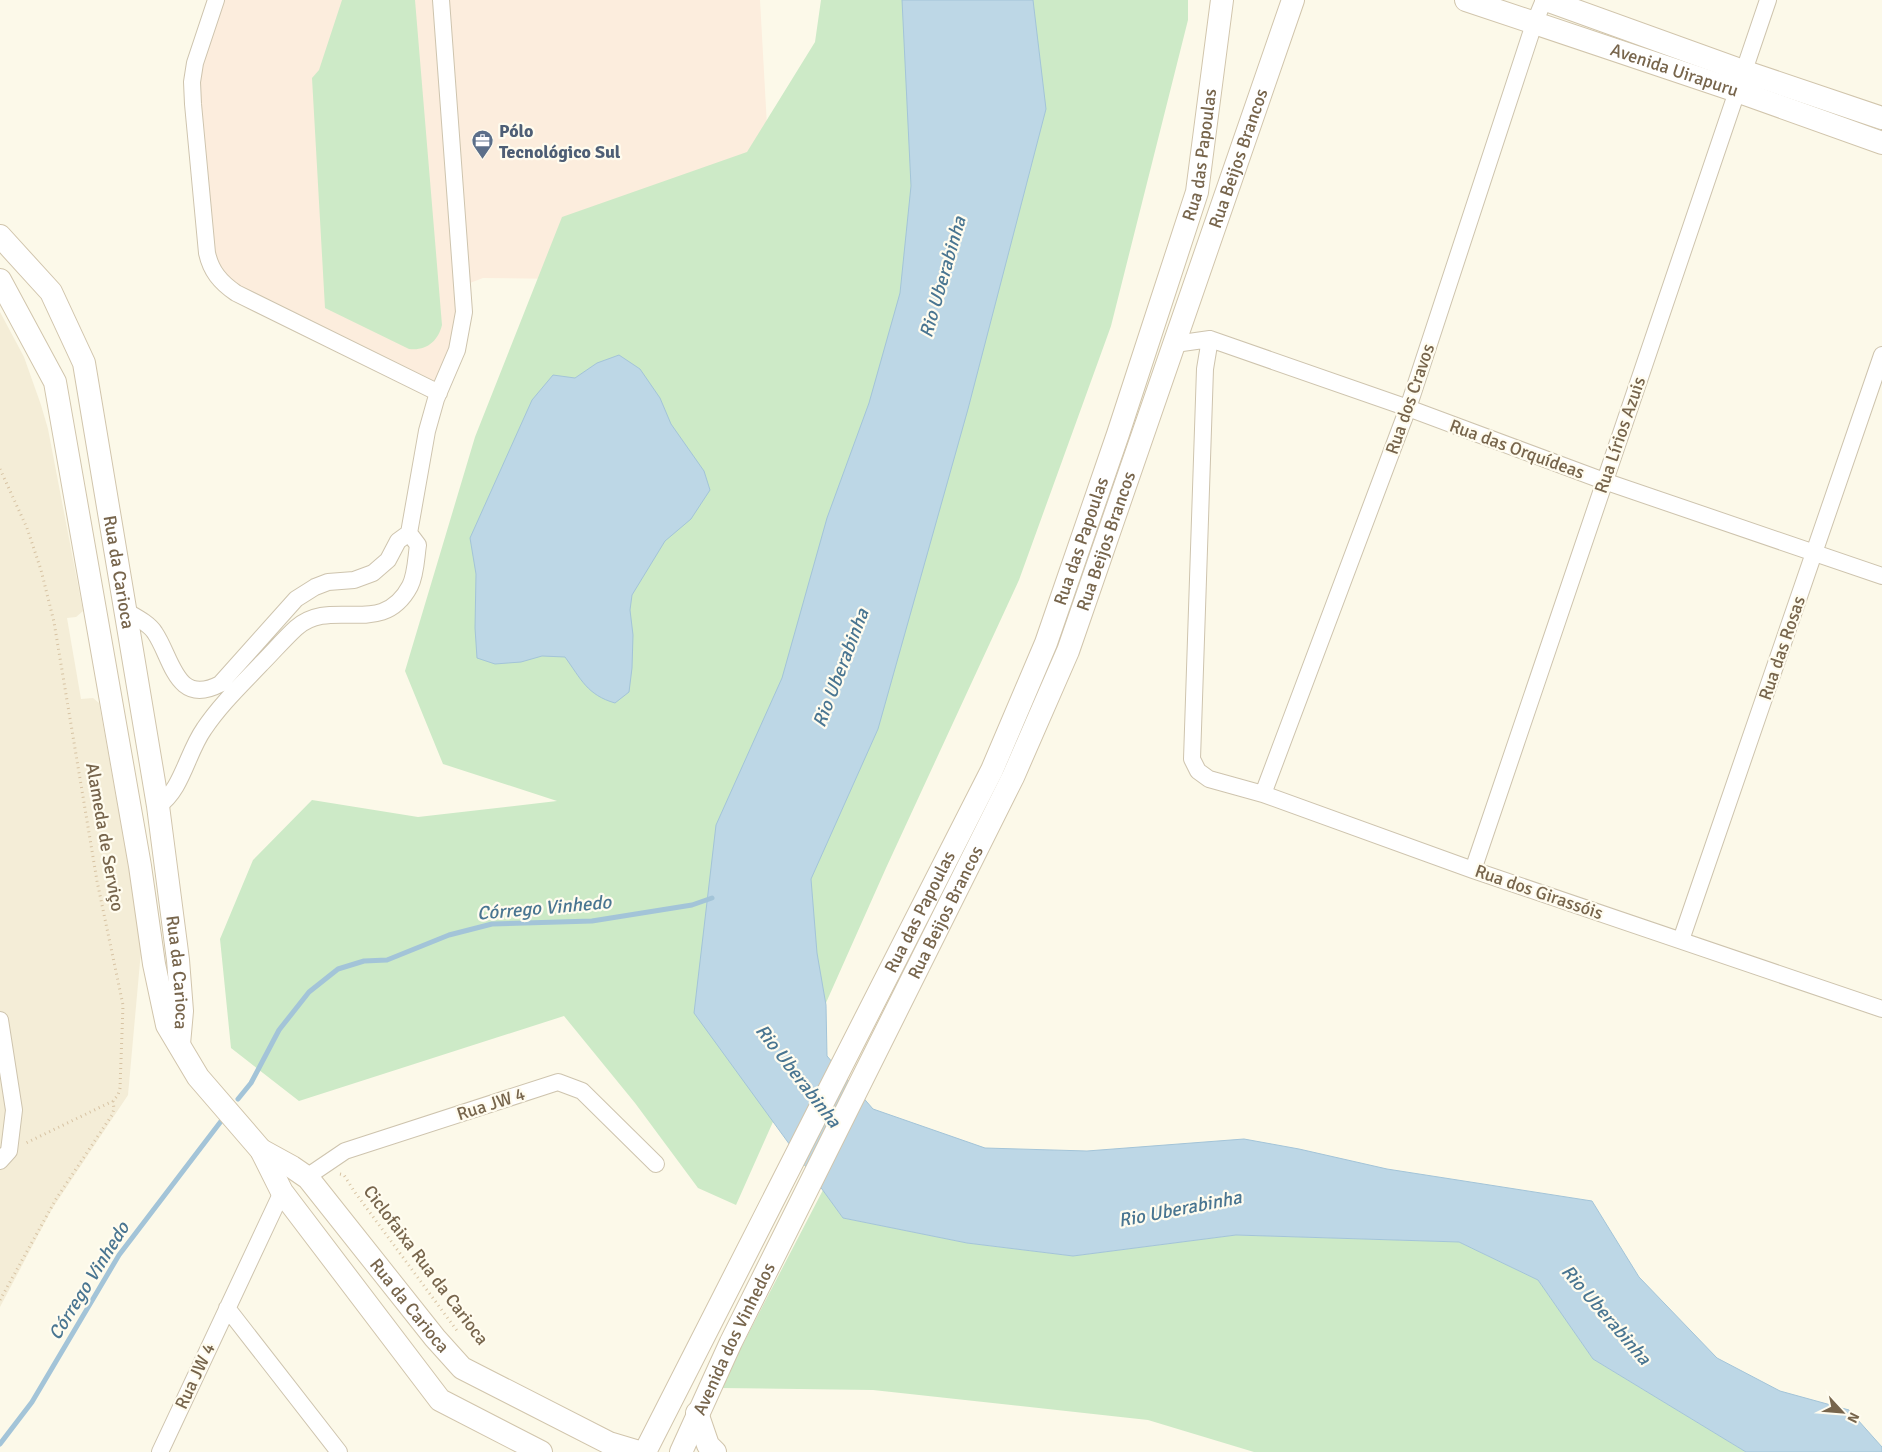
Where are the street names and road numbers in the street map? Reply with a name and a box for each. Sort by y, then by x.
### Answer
street label: Avenida Uirapuru [1608,38,1741,102]
street label: Rua Beijos Brancos [1204,86,1273,231]
street label: Rua das Papoulas [1177,87,1221,224]
street label: Rua dos Cravos [1381,341,1439,457]
street label: Rua Lírios Azuis [1590,374,1650,496]
street label: Rua das Orquídeas [1447,414,1588,484]
street label: Rua Beijos Brancos [1072,468,1140,614]
street label: Rua das Papoulas [1049,474,1113,608]
street label: Rua da Carioca [99,514,139,630]
street label: Rua das Rosas [1754,593,1810,703]
street label: Alameda de Serviço [81,761,129,913]
street label: Rua Beijos Brancos [903,842,988,983]
street label: Rua das Papoulas [880,847,960,977]
street label: Rua dos Girassóis [1472,860,1606,924]
street label: Rua da Carioca [161,914,193,1031]
street label: Rua JW 4 [454,1083,528,1125]
street label: Ciclofaixa Rua da Carioca [359,1181,493,1349]
street label: Rua da Carioca [366,1254,454,1356]
street label: Avenida dos Vinhedos [688,1259,780,1419]
street label: Rua JW 4 [170,1339,220,1413]

